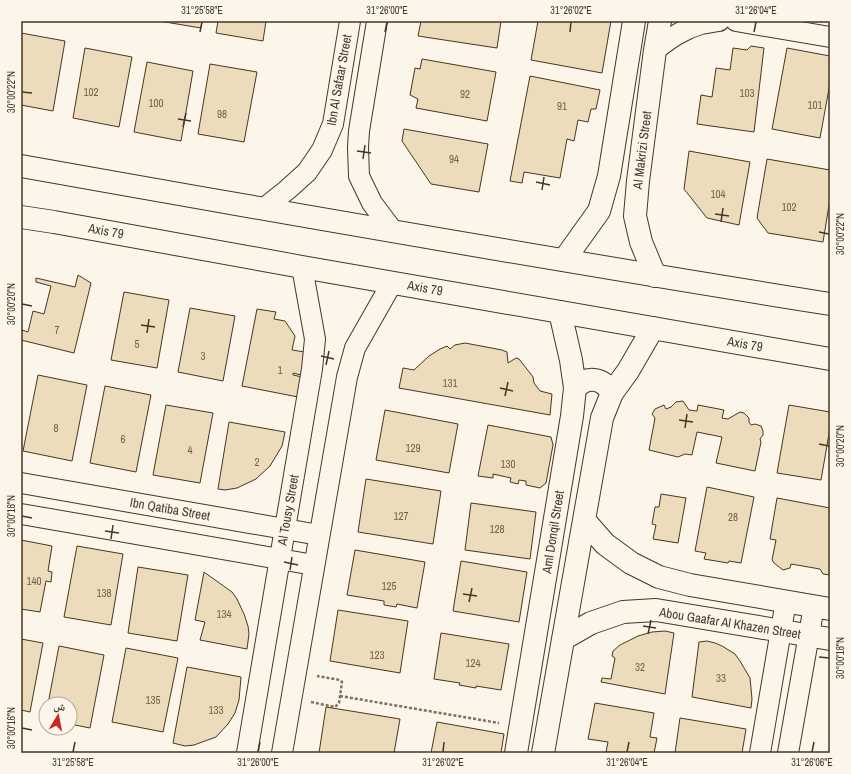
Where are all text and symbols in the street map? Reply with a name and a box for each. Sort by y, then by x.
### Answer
text: 31°25'58"E [181,4,223,17]
text: 31°26'00"E [366,4,408,17]
text: 31°26'02"E [550,4,592,17]
text: 31°26'04"E [735,4,777,17]
street label: Ibn Al Safaar Street [323,33,355,127]
text: 30°00'22"N [5,71,18,113]
house number: 102 [83,85,99,99]
house number: 103 [739,86,755,100]
house number: 92 [460,87,470,101]
house number: 100 [148,96,164,110]
house number: 101 [807,98,823,112]
house number: 91 [557,99,567,113]
house number: 98 [217,107,227,121]
street label: Al Makrizi Street [629,110,655,191]
house number: 94 [449,152,459,166]
house number: 104 [710,187,726,201]
house number: 102 [781,200,797,214]
text: 30°00'22"N [834,213,847,255]
street label: Axis 79 [86,219,125,242]
street label: Axis 79 [405,276,444,299]
text: 30°00'20"N [5,283,18,325]
house number: 7 [54,323,60,337]
street label: Axis 79 [725,332,764,355]
house number: 5 [134,337,140,351]
house number: 3 [200,349,206,363]
house number: 1 [277,363,283,377]
house number: 131 [442,376,458,390]
house number: 8 [53,421,59,435]
text: 30°00'20"N [834,425,847,467]
house number: 6 [120,432,126,446]
house number: 129 [405,441,421,455]
house number: 4 [187,443,193,457]
house number: 2 [254,455,260,469]
house number: 130 [500,457,516,471]
street label: Al Tousy Street [273,473,303,548]
street label: Aml Donqil Street [538,489,568,576]
street label: Ibn Qatiba Street [129,494,211,524]
text: 30°00'18"N [5,495,18,537]
house number: 127 [393,509,409,523]
house number: 28 [728,510,738,524]
house number: 128 [489,522,505,536]
house number: 140 [26,574,42,588]
house number: 125 [381,579,397,593]
house number: 138 [96,586,112,600]
street label: Abou Gaafar Al Khazen Street [657,603,802,643]
house number: 134 [216,607,232,621]
text: 30°00'18"N [834,637,847,679]
house number: 123 [369,648,385,662]
house number: 124 [465,656,481,670]
house number: 32 [635,660,645,674]
house number: 33 [716,671,726,685]
house number: 135 [145,693,161,707]
north arrow [38,696,78,736]
text: ش [53,698,67,715]
house number: 133 [208,703,224,717]
text: 30°00'16"N [5,707,18,749]
text: 31°25'58"E [52,756,94,769]
text: 31°26'00"E [237,756,279,769]
text: 31°26'02"E [422,756,464,769]
text: 31°26'04"E [606,756,648,769]
text: 31°26'06"E [791,756,833,769]

